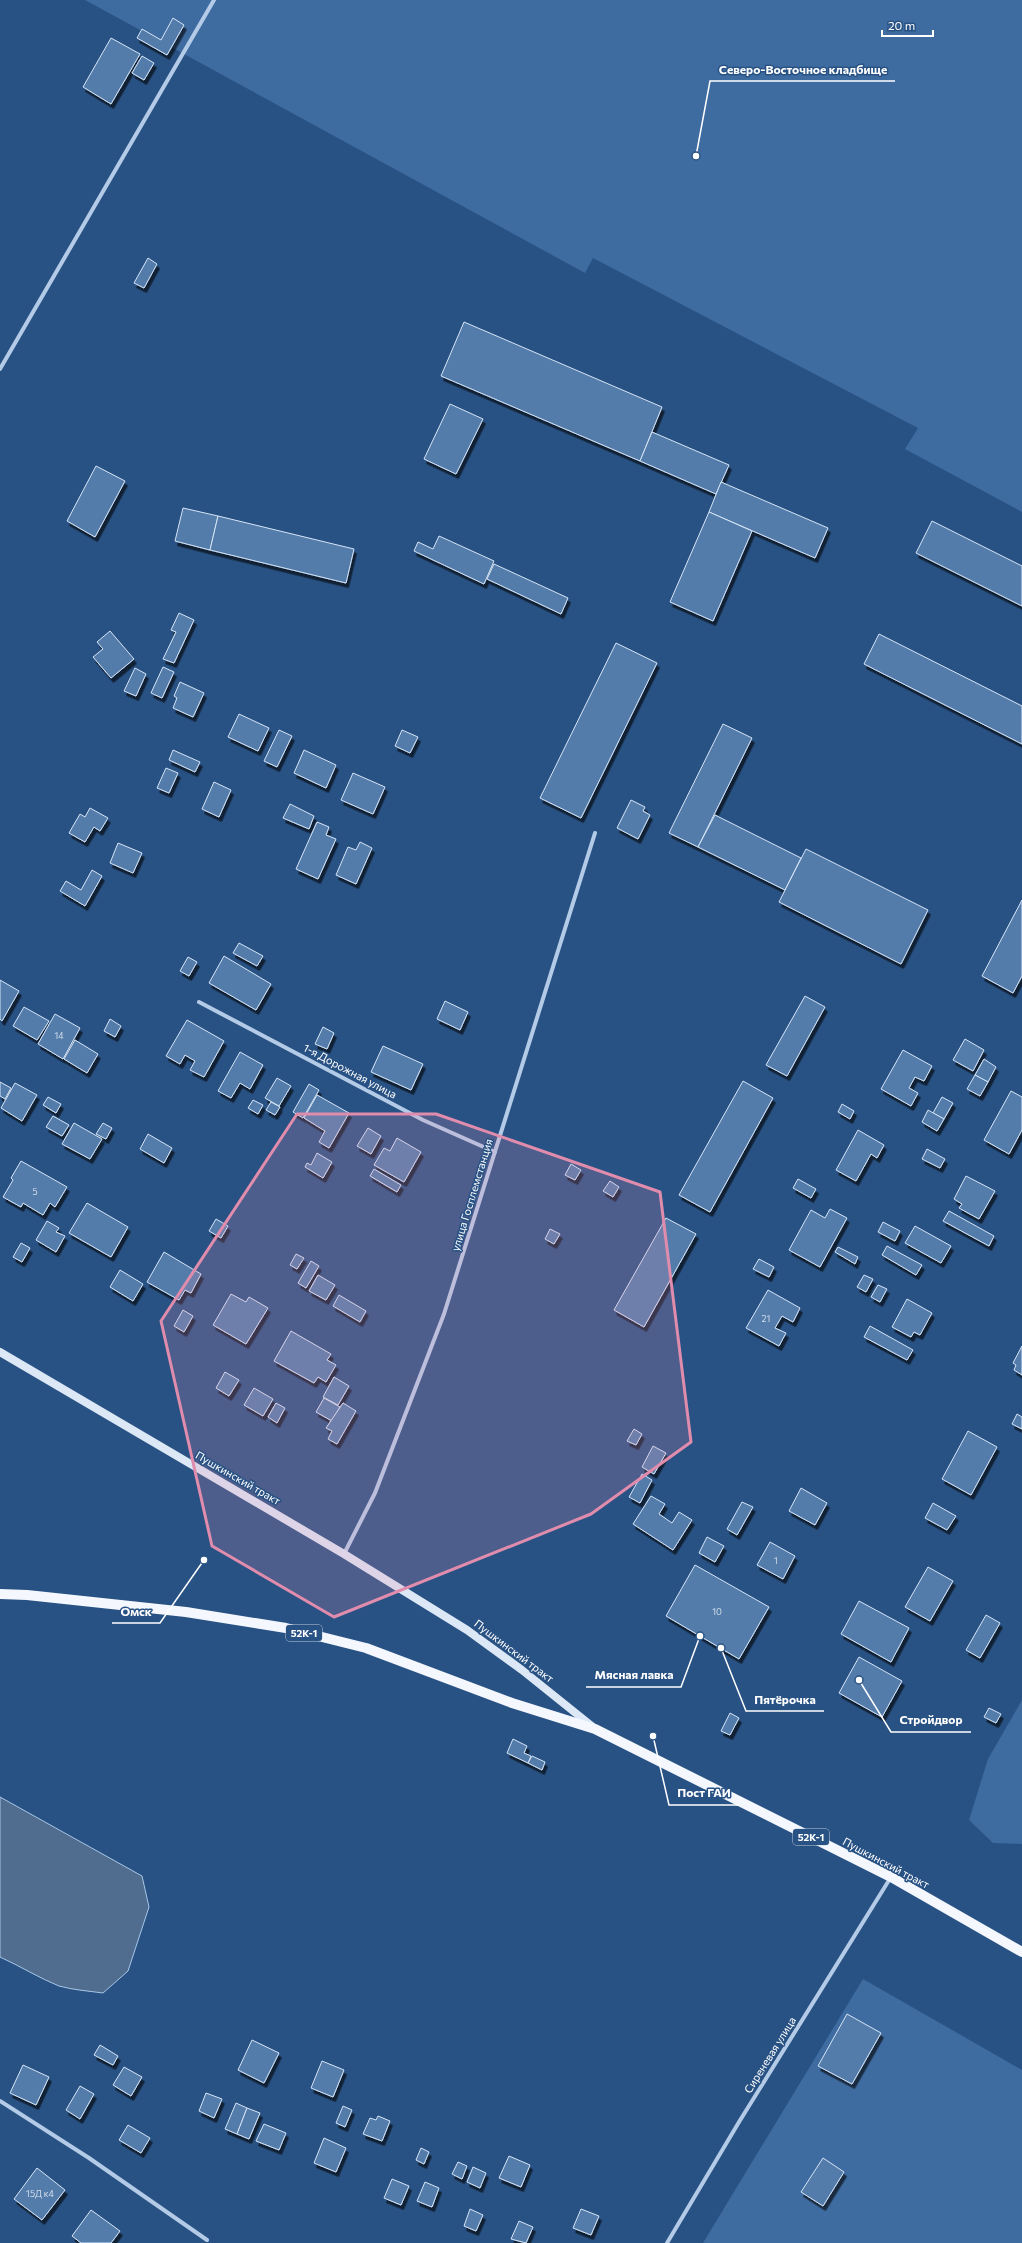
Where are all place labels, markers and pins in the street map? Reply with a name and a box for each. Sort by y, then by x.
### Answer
callout: Северо-Восточное кладбище [710,57,895,81]
callout: Омск [112,1599,160,1623]
callout: Мясная лавка [586,1663,681,1687]
callout: Пятёрочка [746,1687,824,1711]
callout: Стройдвор [891,1708,971,1732]
callout: Пост ГАИ [669,1781,739,1805]

